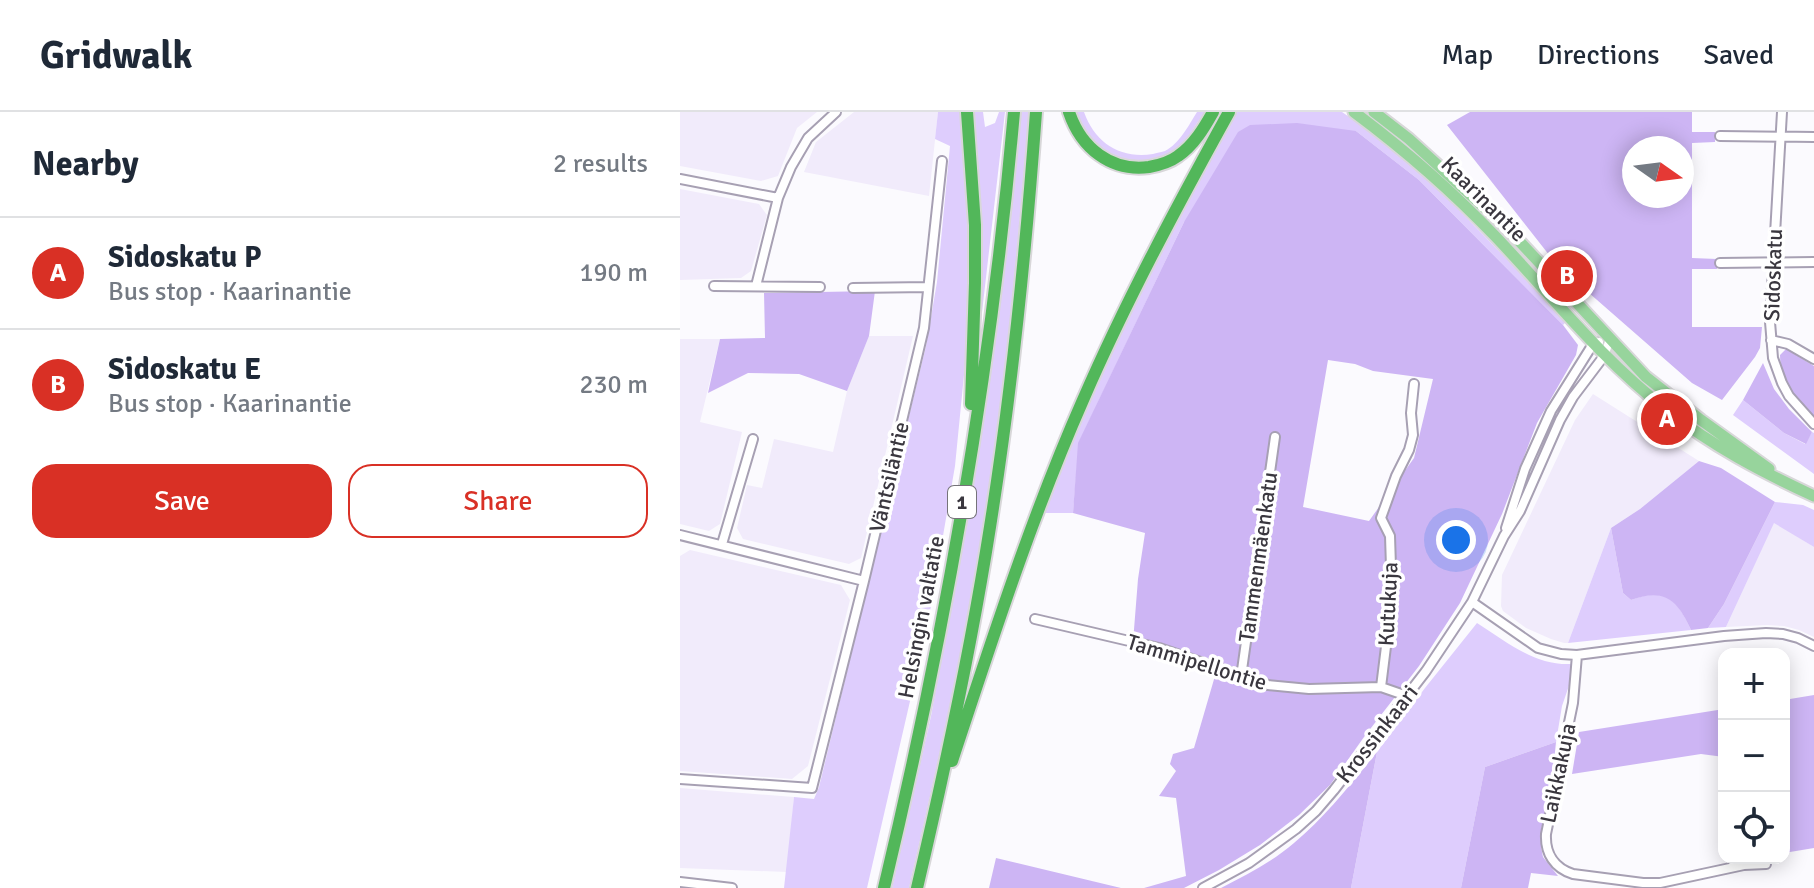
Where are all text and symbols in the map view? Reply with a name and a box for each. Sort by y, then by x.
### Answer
text: Gridwalk [40,32,192,79]
text: Map [1441,38,1493,72]
text: Directions [1537,38,1659,72]
text: Saved [1703,38,1774,72]
north arrow [1622,136,1694,208]
text: Nearby [32,143,139,185]
text: 2 results [553,148,648,180]
street label: Kaarinantie [1436,151,1532,247]
street label: Sidoskatu [1758,228,1788,322]
text: Sidoskatu P [108,239,262,276]
pin: B [1541,246,1593,306]
text: A [50,257,66,289]
text: 190 m [579,257,648,289]
text: Bus stop · Kaarinantie [108,276,352,308]
text: Sidoskatu E [108,351,261,388]
text: B [50,369,66,401]
text: 230 m [579,369,648,401]
text: Bus stop · Kaarinantie [108,388,352,420]
pin: A [1641,389,1693,449]
street label: Väntsiläntie [863,419,915,535]
button: Save [32,464,332,538]
button: Share [348,464,648,538]
street label: Tammenmäenkatu [1233,470,1283,644]
road number: 1 [948,486,976,518]
your location [1436,520,1476,560]
street label: Helsingin valtatie [892,533,950,701]
street label: Kutukuja [1372,561,1404,647]
street label: Tammipellontie [1124,628,1270,696]
map controls [1718,648,1790,864]
button: + [1718,648,1790,720]
street label: Krossinkaari [1330,679,1424,789]
button: − [1718,720,1790,792]
street label: Laikkakuja [1534,721,1582,825]
button: locate [1718,792,1790,864]

